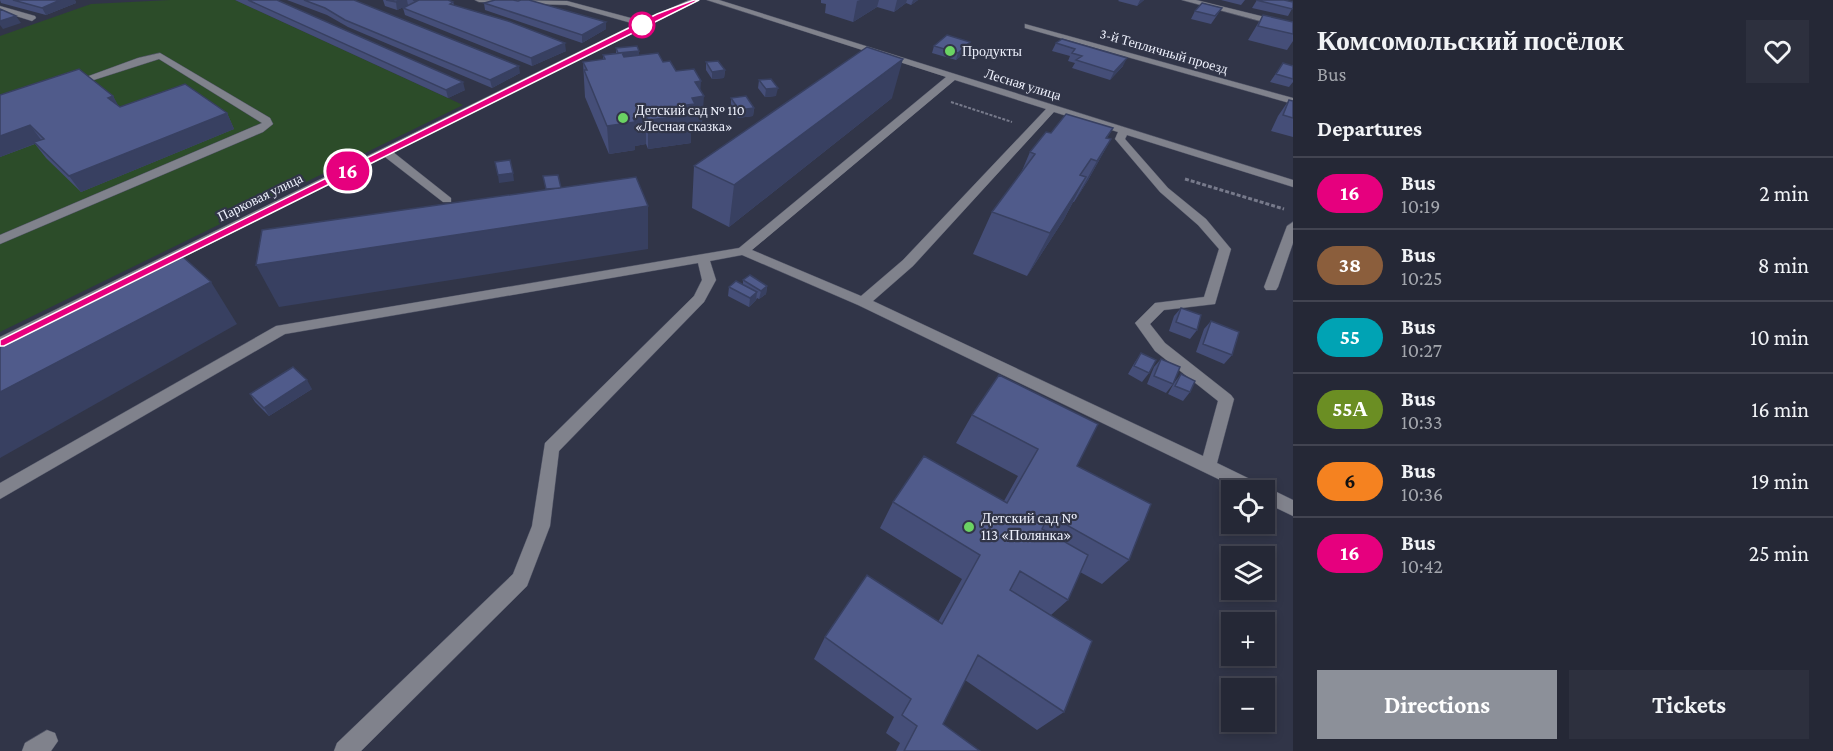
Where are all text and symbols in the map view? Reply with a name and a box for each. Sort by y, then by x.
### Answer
unlabelled marker [629,12,655,38]
button: heart [1746,20,1809,83]
street label: 3-й Тепличный проезд [1098,25,1230,77]
text: Комсомольский посёлок [1317,25,1624,56]
place label: Продукты [962,43,1023,59]
marker: Продукты [943,44,957,58]
text: Bus [1317,63,1346,85]
street label: Лесная улица [983,65,1064,104]
place label: Детский сад № 110 «Лесная сказка» [635,102,745,134]
marker: Детский сад № 110 «Лесная сказка» [616,111,630,125]
text: Departures [1317,116,1422,141]
line badge: 16 [321,152,375,190]
text: 16 [338,159,358,183]
street label: Парковая улица [215,169,306,225]
text: Bus [1401,170,1435,195]
text: 16 [1340,181,1360,205]
text: 2 min [1759,181,1809,206]
text: 10:19 [1401,195,1440,217]
text: Bus [1401,242,1435,267]
text: 38 [1339,253,1361,277]
text: 8 min [1758,253,1809,278]
text: 10:25 [1401,267,1442,289]
text: Bus [1401,314,1435,339]
text: 55 [1340,325,1360,349]
text: 10 min [1750,325,1809,350]
text: 10:27 [1401,339,1442,361]
text: Bus [1401,386,1435,411]
text: 55А [1332,397,1368,421]
text: 16 min [1751,397,1809,422]
text: 10:33 [1401,411,1442,433]
text: Bus [1401,458,1435,483]
text: 6 [1344,469,1356,493]
text: 19 min [1751,469,1809,494]
map controls [1221,480,1275,732]
button: locate [1221,480,1275,534]
text: 10:36 [1401,483,1443,505]
place label: Детский сад № 113 «Полянка» [981,510,1078,543]
marker: Детский сад № 113 «Полянка» [962,520,976,534]
text: Bus [1401,530,1435,555]
text: 16 [1340,541,1360,565]
text: 25 min [1749,541,1809,566]
button: layers [1221,546,1275,600]
text: 10:42 [1401,555,1443,577]
button: + [1221,612,1275,666]
button: Directions [1317,670,1557,739]
button: Tickets [1569,670,1809,739]
button: − [1221,678,1275,732]

